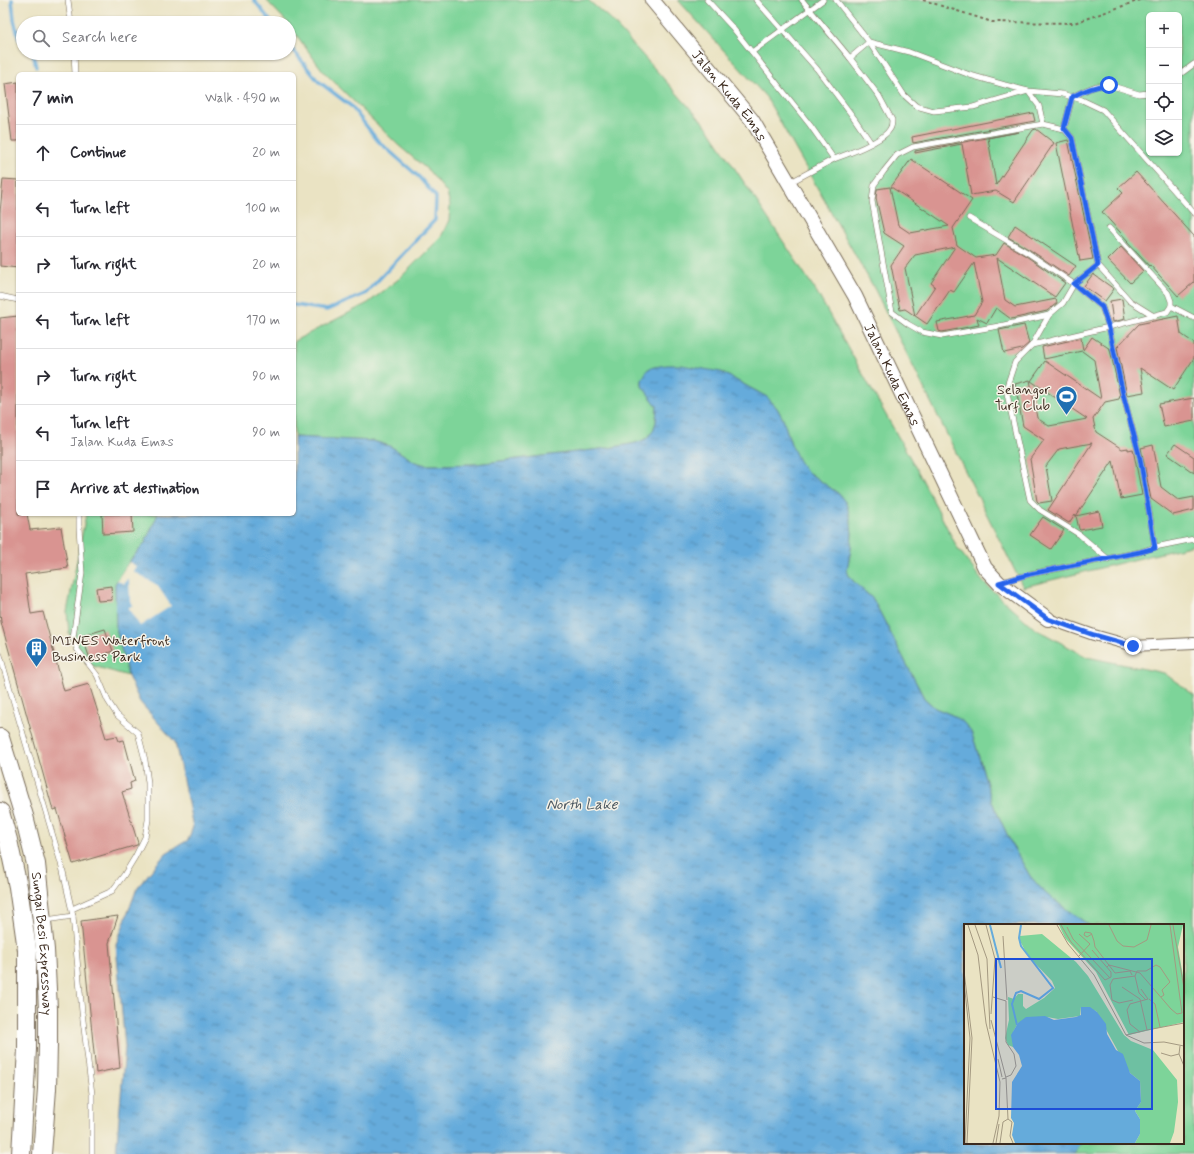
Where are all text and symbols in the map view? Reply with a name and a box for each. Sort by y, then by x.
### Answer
map controls [1146,12,1182,156]
button: + [1146,12,1182,48]
search box [16,16,296,60]
icon: search [30,27,52,49]
text: Search here [62,28,138,48]
street label: Jalan Kuda Emas [687,46,770,145]
button: − [1146,48,1182,84]
route start [1100,76,1118,94]
button: locate [1146,84,1182,120]
text: 7 min [32,87,74,109]
text: Walk · 490 m [205,90,280,107]
button: layers [1146,120,1182,156]
icon: ahead [32,142,54,164]
text: Continue [70,143,126,163]
text: 20 m [252,144,280,161]
icon: left [32,198,54,220]
text: Turn left [70,199,130,219]
text: 100 m [245,200,280,217]
icon: right [32,254,54,276]
text: Turn right [70,255,137,275]
text: 20 m [252,256,280,273]
icon: left [32,310,54,332]
text: Turn left [70,311,130,331]
text: 170 m [246,312,280,329]
street label: Jalan Kuda Emas [859,321,924,429]
icon: right [32,366,54,388]
text: Turn right [70,367,137,387]
text: 90 m [252,368,280,385]
place label: Selangor Turf Club [995,381,1050,415]
sports icon: Selangor Turf Club [1053,384,1079,417]
text: Turn left [70,414,130,434]
icon: left [32,422,54,444]
text: 90 m [252,424,280,441]
text: Jalan Kuda Emas [70,434,174,451]
icon: arrive [32,478,54,500]
text: Arrive at destination [70,479,199,499]
place label: MINES Waterfront Business Park [52,632,170,666]
building icon: MINES Waterfront Business Park [23,635,49,668]
route end [1124,637,1142,655]
water label: North Lake [546,795,619,815]
street label: Sungai Besi Expressway [27,871,56,1015]
inset map [964,924,1184,1144]

